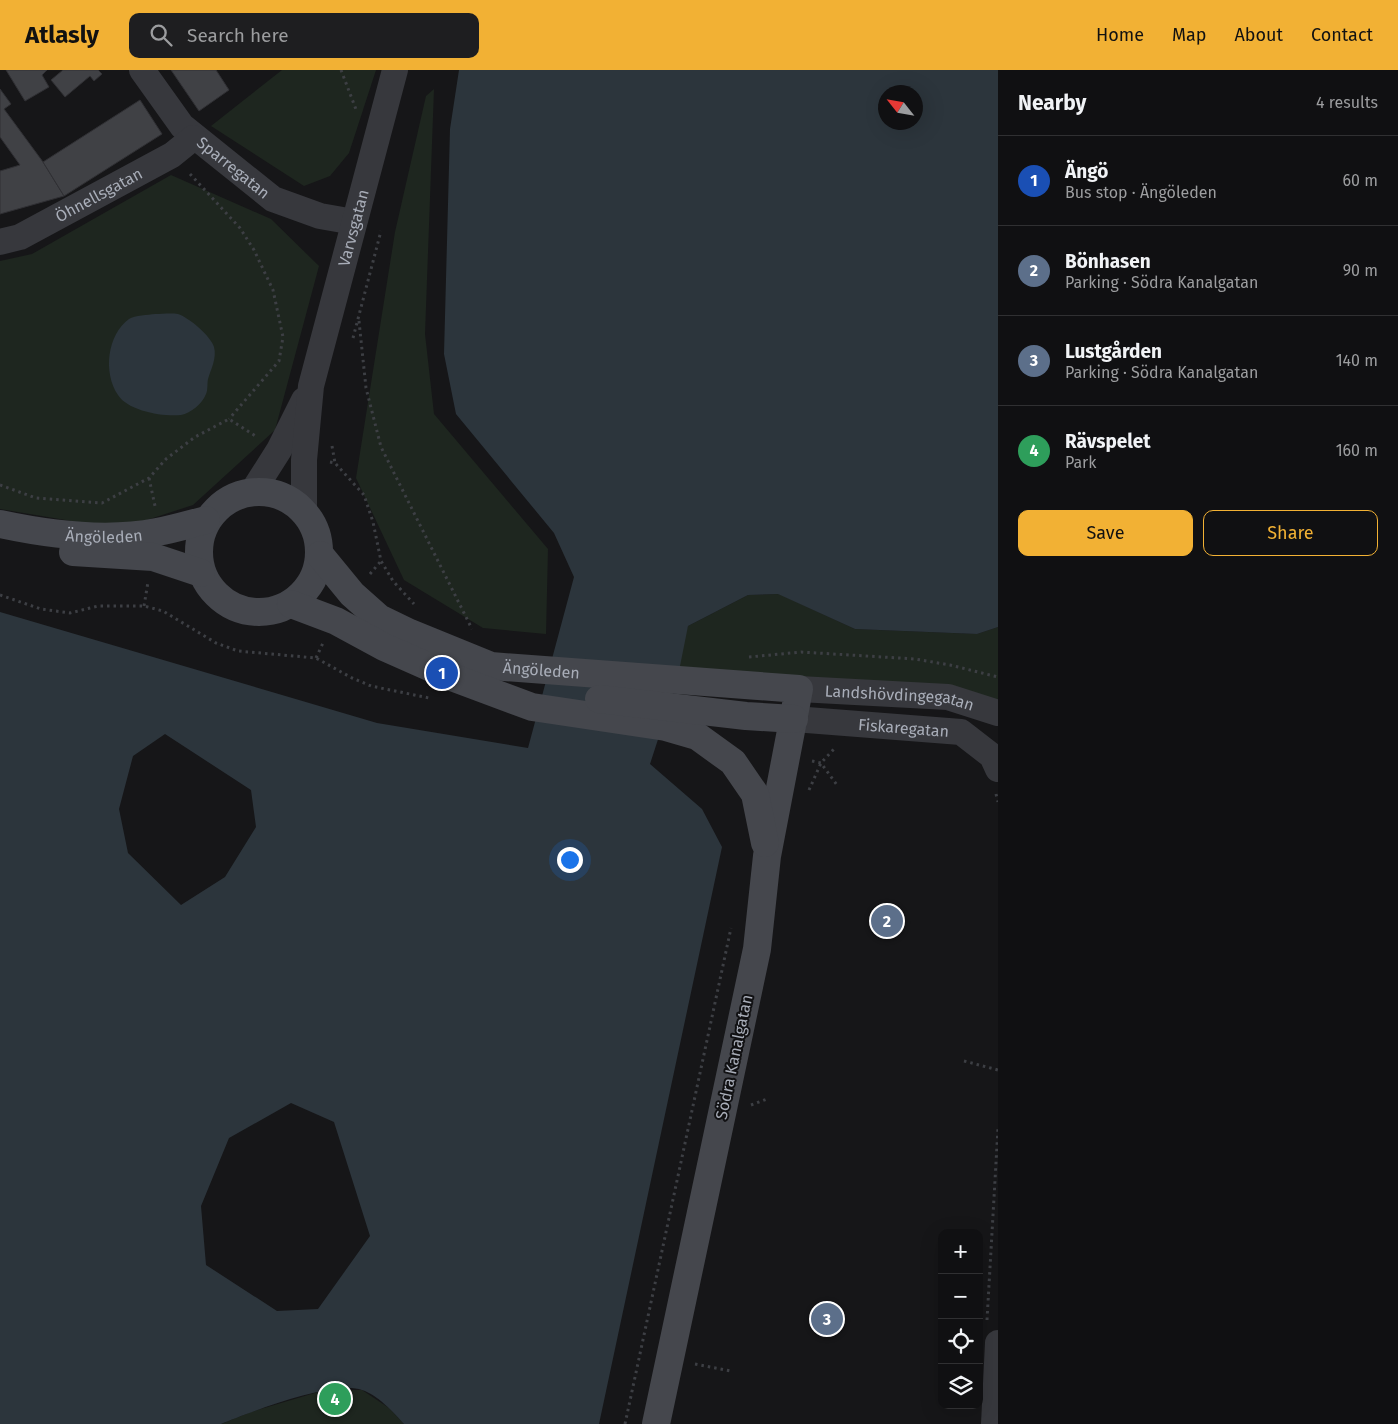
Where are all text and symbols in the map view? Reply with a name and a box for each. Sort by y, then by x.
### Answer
search box [129,13,479,58]
text: Atlasly [25,21,99,49]
icon: search [147,21,175,49]
text: Search here [187,24,289,47]
text: Home [1096,24,1144,46]
text: Map [1172,24,1206,46]
text: About [1234,24,1283,46]
text: Contact [1311,24,1373,46]
north arrow [878,85,923,130]
text: Nearby [1018,90,1086,116]
text: 4 results [1316,93,1378,112]
street label: Sparregatan [193,132,274,202]
text: Ängö [1065,160,1108,183]
street label: Öhnellsgatan [52,163,145,226]
text: 1 [1030,171,1038,190]
text: 60 m [1343,171,1378,190]
text: Bus stop · Ängöleden [1065,183,1217,202]
street label: Varvsgatan [334,187,372,268]
text: Bönhasen [1065,250,1151,273]
text: 2 [1030,261,1038,280]
text: 90 m [1343,261,1378,280]
text: Parking · Södra Kanalgatan [1065,273,1258,292]
text: Lustgården [1065,340,1162,363]
text: 3 [1030,351,1038,370]
text: 140 m [1336,351,1378,370]
text: Parking · Södra Kanalgatan [1065,363,1258,382]
text: Rävspelet [1065,430,1151,453]
text: 4 [1029,441,1039,460]
text: 160 m [1336,441,1378,460]
text: Park [1065,453,1097,472]
button: Save [1018,510,1193,556]
button: Share [1203,510,1378,556]
street label: Ängöleden [65,525,144,546]
pin: 1 [426,654,458,692]
street label: Ängöleden [502,657,581,682]
street label: Landshövdingegatan [824,681,977,714]
street label: Fiskaregatan [858,715,950,741]
your location [557,847,583,873]
pin: 2 [871,902,903,940]
street label: Södra Kanalgatan [711,993,757,1121]
map controls [938,1229,983,1409]
button: + [938,1229,983,1274]
button: − [938,1274,983,1319]
pin: 3 [811,1300,843,1338]
button: locate [938,1319,983,1364]
button: layers [938,1364,983,1409]
pin: 4 [319,1380,351,1418]

